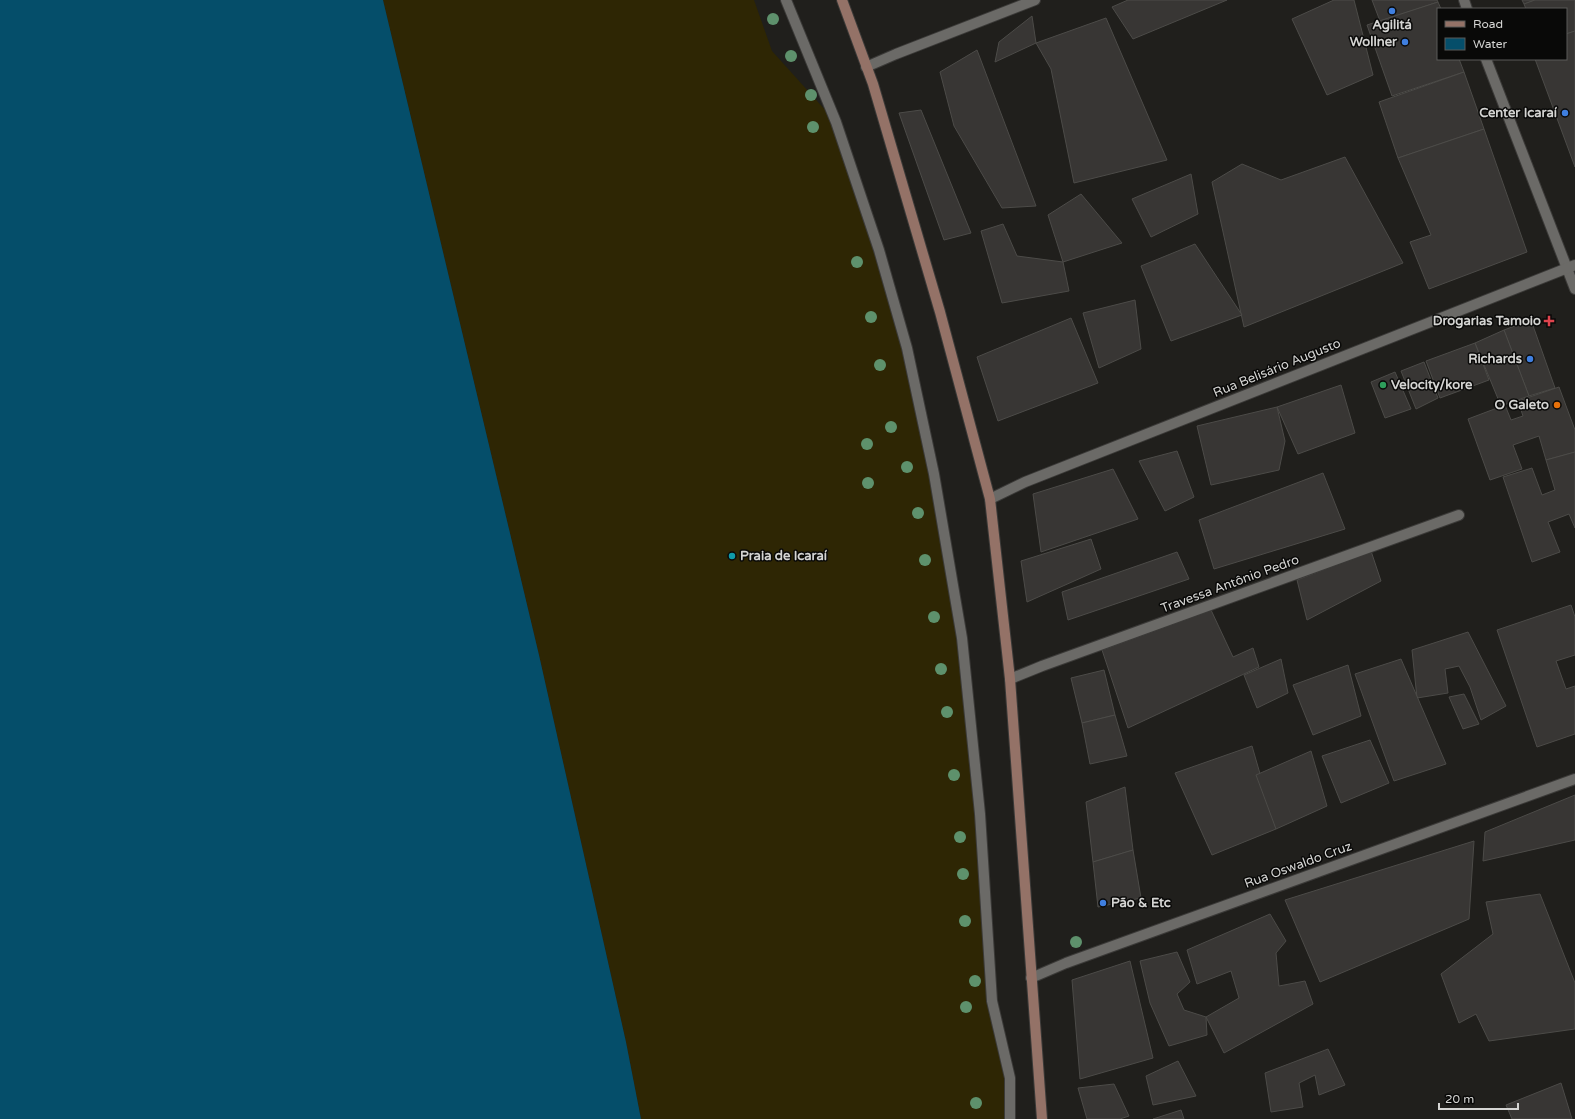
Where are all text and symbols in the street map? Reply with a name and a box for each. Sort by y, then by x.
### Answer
marker: Agilitá [1387,6,1397,16]
legend [1437,8,1567,60]
place label: Agilitá [1372,17,1412,33]
text: Road [1473,17,1503,31]
place label: Wollner [1350,34,1398,50]
marker: Wollner [1400,37,1410,47]
text: Water [1473,37,1508,51]
place label: Center Icaraí [1479,105,1558,121]
marker: Center Icaraí [1560,108,1570,118]
place label: Drogarias Tamoio [1433,313,1541,329]
marker: Drogarias Tamoio [1544,316,1554,326]
street label: Rua Belisário Augusto [1211,335,1343,401]
place label: Richards [1468,351,1522,367]
marker: Richards [1525,354,1535,364]
place label: Velocity/kore [1391,377,1473,393]
marker: Velocity/kore [1378,380,1388,390]
place label: O Galeto [1495,397,1549,413]
marker: O Galeto [1552,400,1562,410]
place label: Praia de Icaraí [740,548,828,564]
marker: Praia de Icaraí [727,551,737,561]
street label: Travessa Antônio Pedro [1159,551,1301,616]
street label: Rua Oswaldo Cruz [1242,838,1354,892]
place label: Pão & Etc [1111,895,1171,911]
marker: Pão & Etc [1098,898,1108,908]
scale bar [1439,1085,1518,1111]
text: 20 m [1445,1092,1474,1106]

